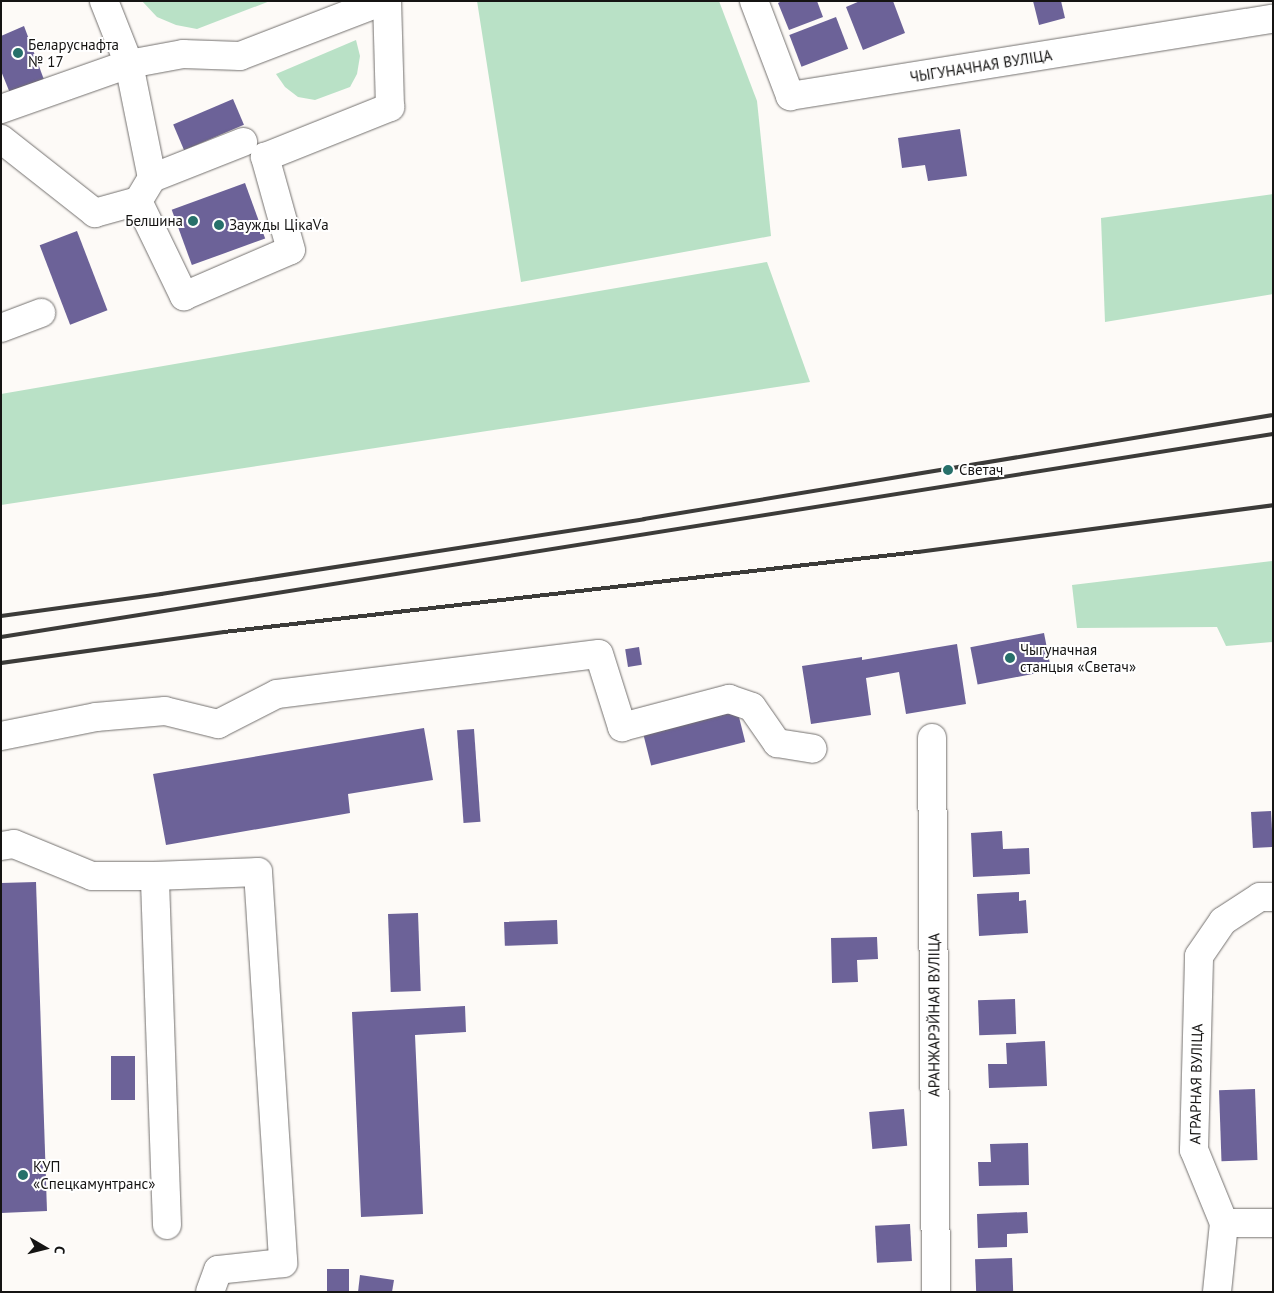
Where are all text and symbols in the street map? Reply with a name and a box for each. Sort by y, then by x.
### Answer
place label: Беларуснафта № 17 [28,35,119,70]
street label: ЧЫГУНАЧНАЯ ВУЛІЦА [909,46,1053,86]
marker: Беларуснафта № 17 [12,47,24,59]
place label: Белшина [125,212,183,230]
marker: Белшина [187,215,199,227]
place label: Заужды ЦікаVа [229,216,329,234]
marker: Заужды ЦікаVа [213,219,225,231]
place label: Светач [959,461,1003,479]
marker: Светач [941,463,955,477]
place label: Чыгуначная станцыя «Светач» [1020,640,1136,675]
marker: Чыгуначная станцыя «Светач» [1004,652,1016,664]
street label: АРАНЖАРЭЙНАЯ ВУЛІЦА [925,933,943,1097]
street label: АГРАРНАЯ ВУЛІЦА [1186,1023,1206,1145]
place label: КУП «Спецкамунтранс» [33,1157,156,1192]
marker: КУП «Спецкамунтранс» [17,1169,29,1181]
north arrow [20,1223,70,1273]
text: С [50,1245,69,1255]

